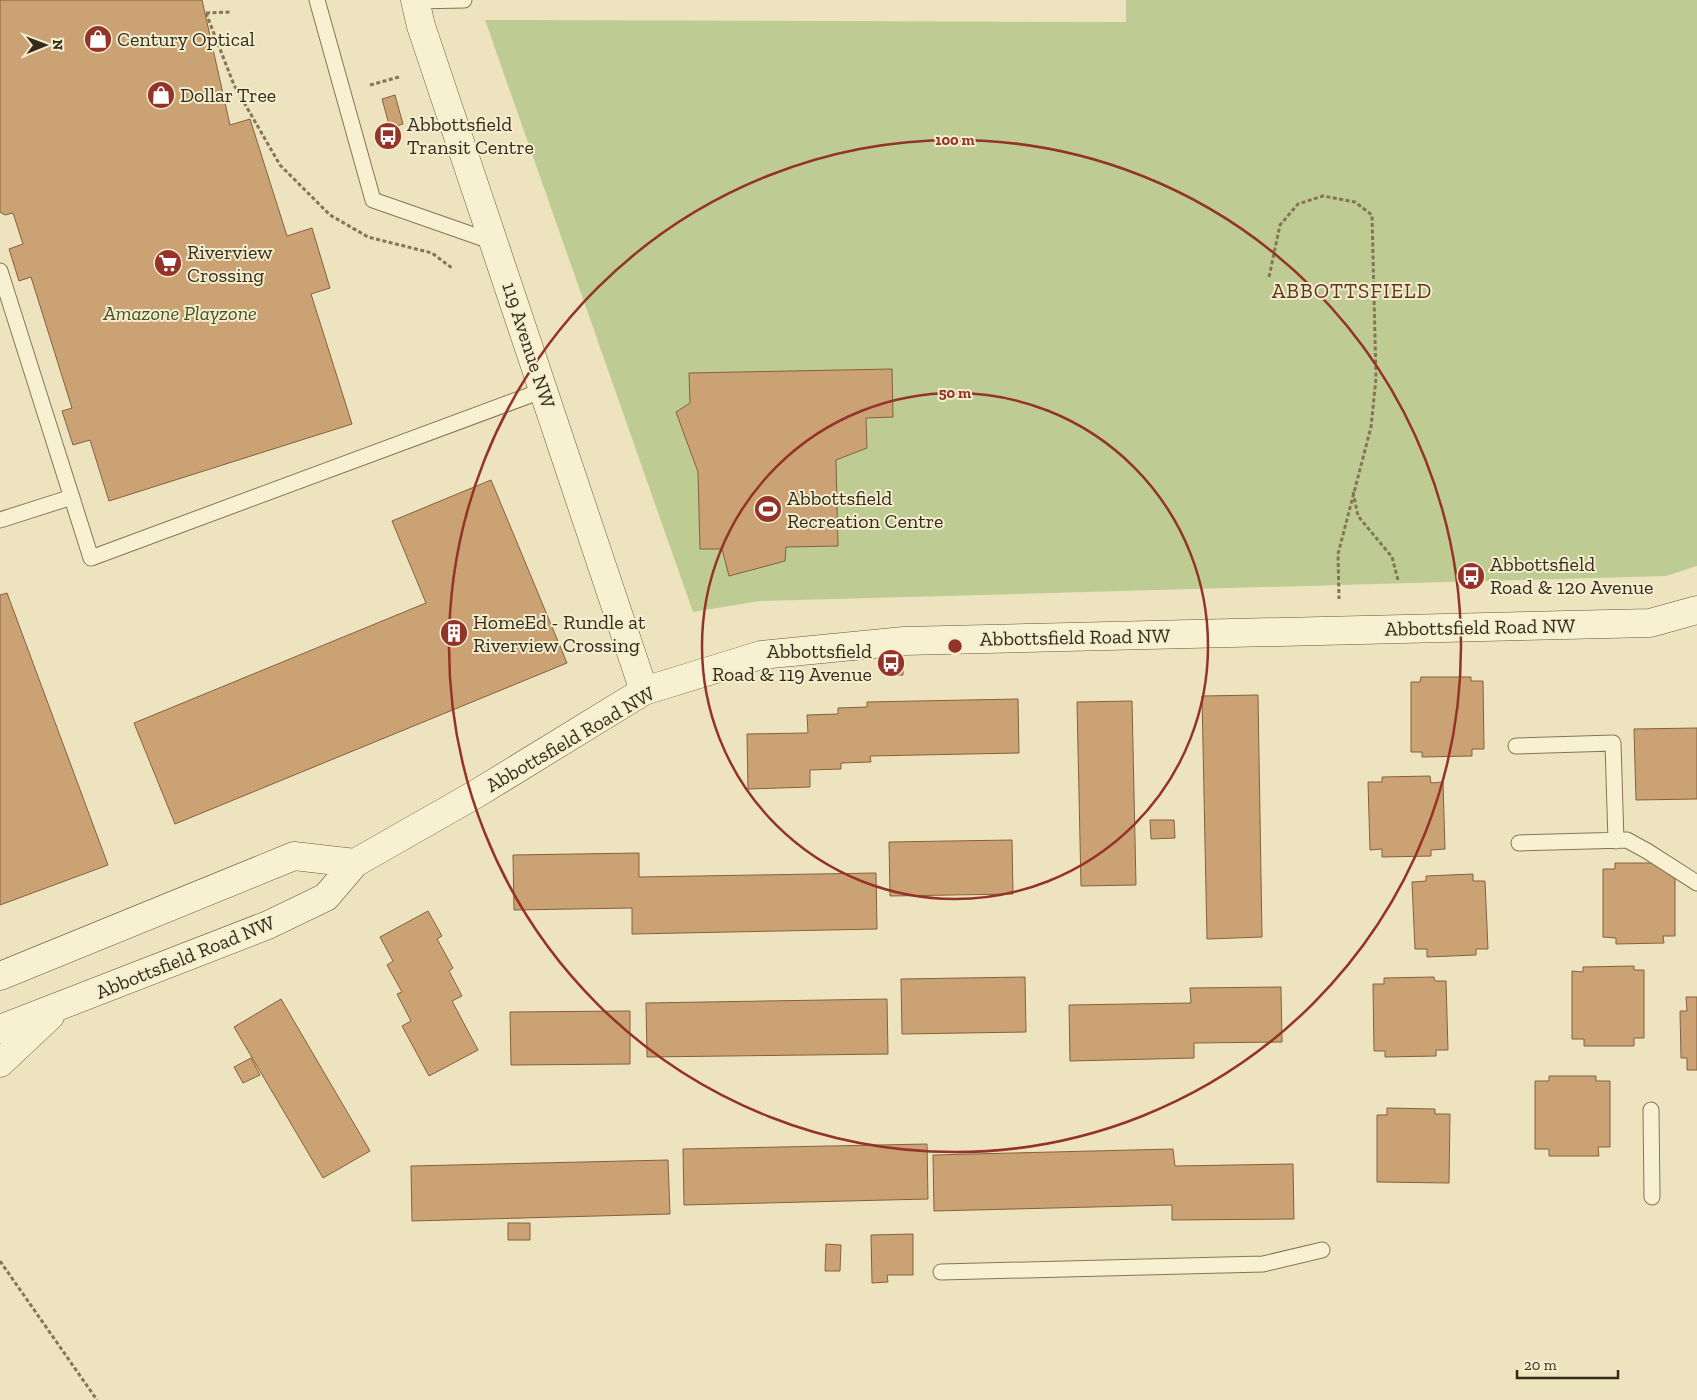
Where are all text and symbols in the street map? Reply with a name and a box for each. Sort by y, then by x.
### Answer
north arrow [20,20,70,70]
shop icon: Century Optical [83,24,113,54]
place label: Century Optical [117,27,255,51]
text: N [49,39,66,51]
shop icon: Dollar Tree [146,80,176,110]
place label: Dollar Tree [180,83,276,107]
place label: Abbottsfield Transit Centre [407,112,534,159]
bus stop icon: Abbottsfield Transit Centre [373,121,403,151]
text: 100 m [935,131,975,149]
place label: Riverview Crossing [187,240,273,287]
supermarket icon: Riverview Crossing [153,248,183,278]
district label: ABBOTTSFIELD [1272,278,1432,303]
street label: 119 Avenue NW [497,279,561,411]
park label: Amazone Playzone [102,301,257,325]
text: 50 m [939,384,971,402]
place label: Abbottsfield Recreation Centre [787,486,943,533]
sports icon: Abbottsfield Recreation Centre [753,494,783,524]
place label: Abbottsfield Road & 120 Avenue [1490,552,1654,599]
bus stop icon: Abbottsfield Road & 120 Avenue [1456,561,1486,591]
place label: HomeEd - Rundle at Riverview Crossing [473,610,646,657]
street label: Abbottsfield Road NW [1384,613,1576,641]
building icon: HomeEd - Rundle at Riverview Crossing [439,618,469,648]
street label: Abbottsfield Road NW [979,623,1171,651]
centre of rings [946,637,964,655]
place label: Abbottsfield Road & 119 Avenue [712,639,872,686]
bus stop icon: Abbottsfield Road & 119 Avenue [876,648,906,678]
street label: Abbottsfield Road NW [481,681,659,797]
street label: Abbottsfield Road NW [92,910,278,1004]
scale bar [1517,1348,1618,1380]
text: 20 m [1524,1356,1557,1374]

